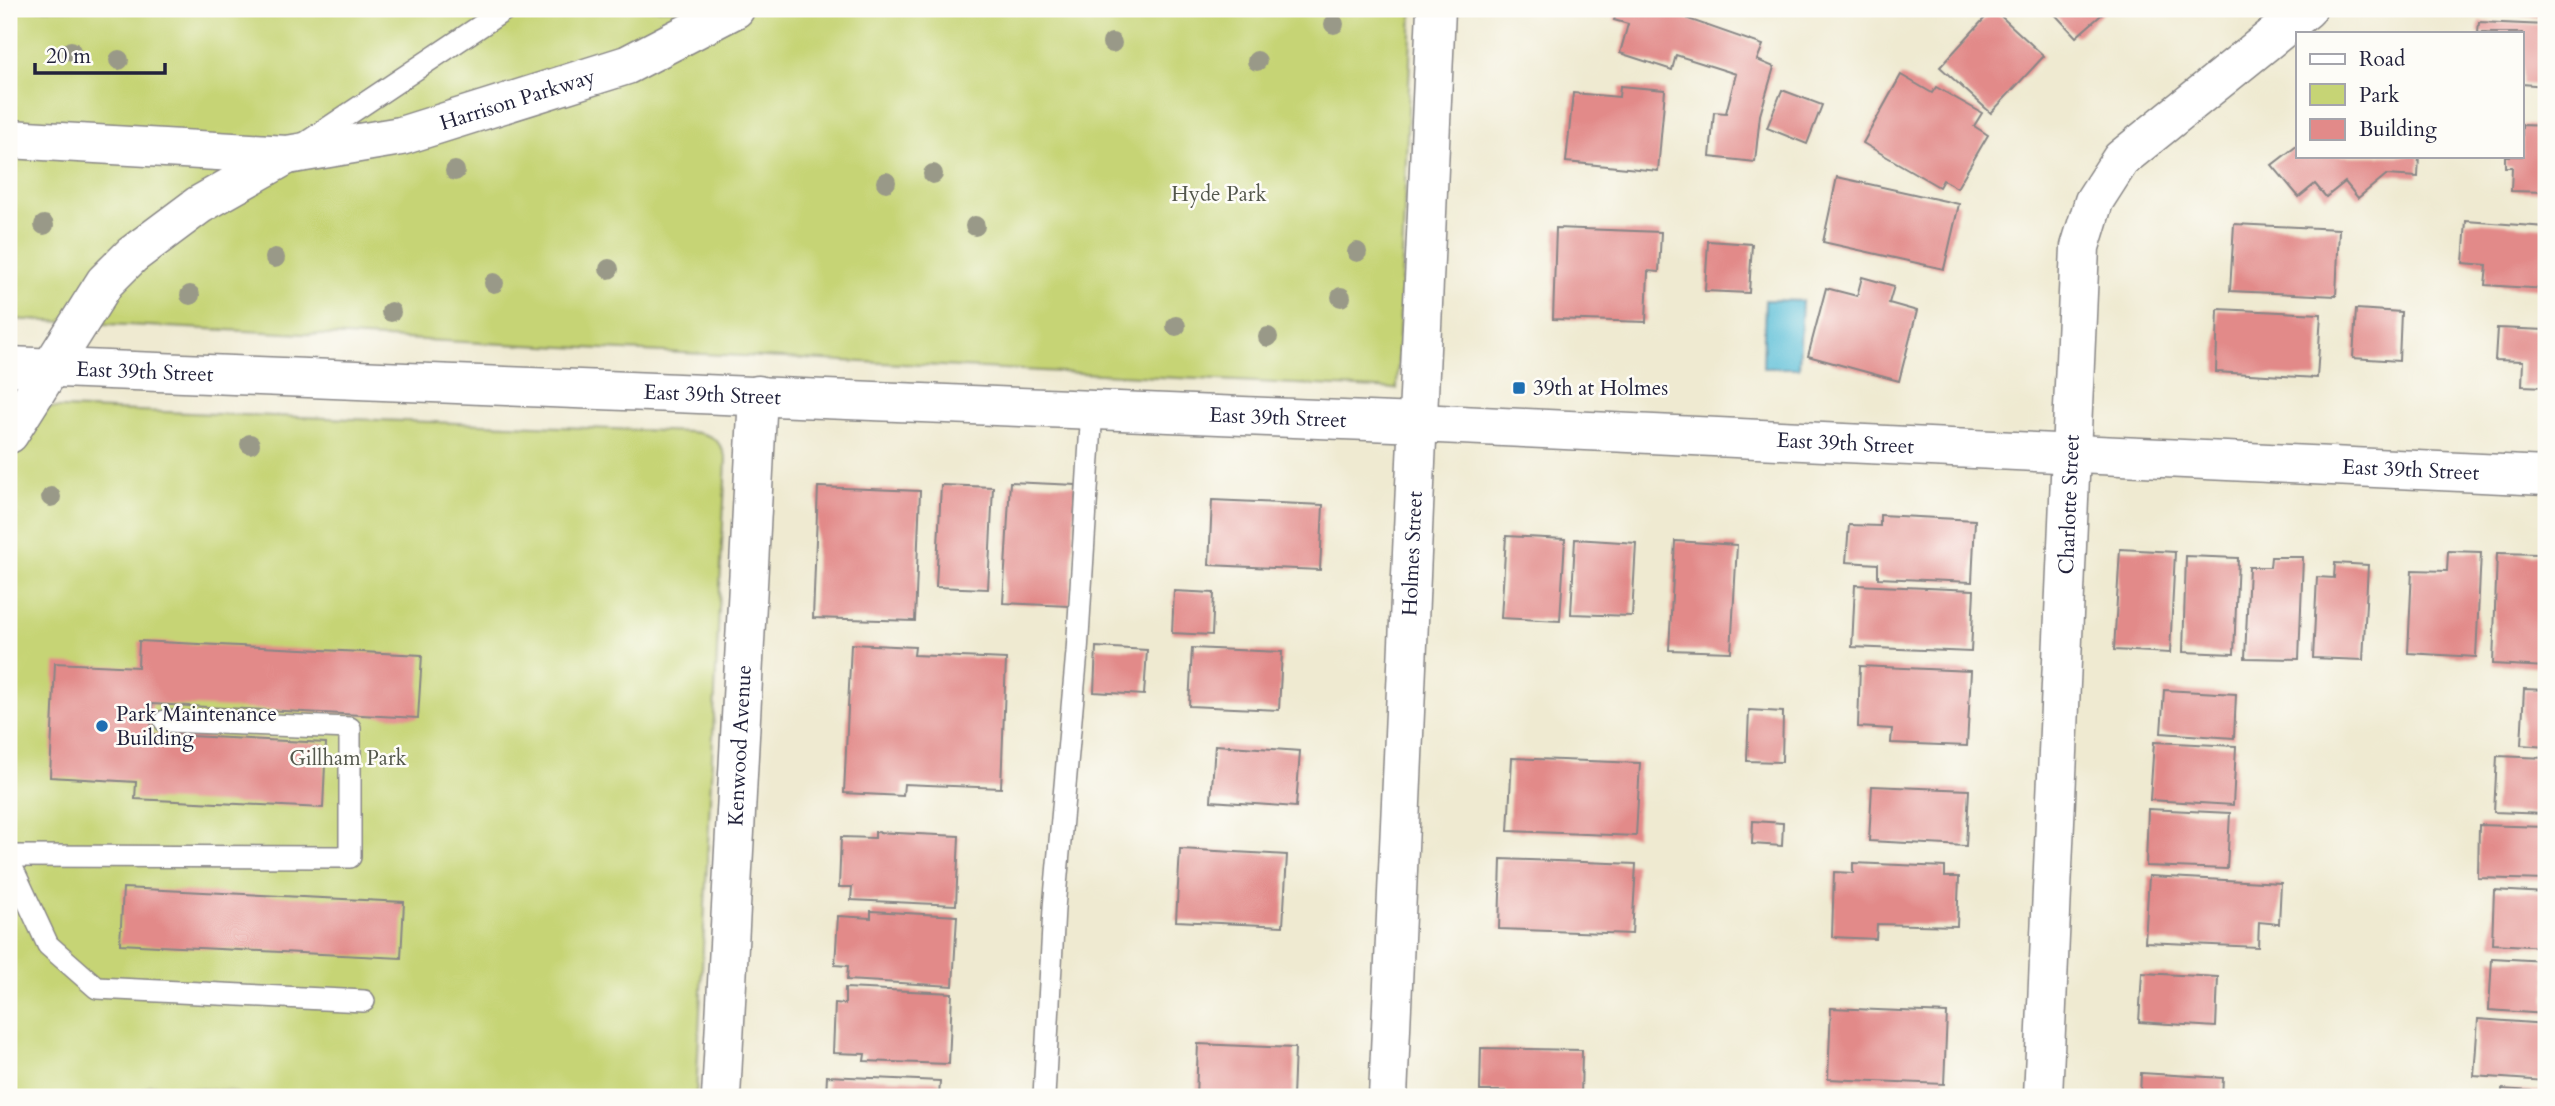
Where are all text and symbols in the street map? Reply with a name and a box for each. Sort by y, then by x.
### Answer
scale bar [35,32,164,76]
legend [2296,32,2524,158]
text: 20 m [46,42,91,71]
text: Road [2359,45,2405,74]
street label: Harrison Parkway [436,61,599,137]
text: Park [2359,81,2400,110]
text: Building [2359,115,2437,144]
park label: Hyde Park [1171,180,1267,209]
street label: East 39th Street [76,354,214,389]
place label: 39th at Holmes [1533,374,1668,403]
street label: East 39th Street [643,377,782,412]
marker: 39th at Holmes [1511,380,1527,396]
street label: East 39th Street [1209,400,1347,435]
street label: East 39th Street [1776,425,1915,461]
street label: Charlotte Street [2051,434,2086,575]
street label: East 39th Street [2342,452,2480,487]
street label: Holmes Street [1395,490,1429,617]
street label: Kenwood Avenue [721,664,758,827]
place label: Park Maintenance Building [116,700,277,753]
marker: Park Maintenance Building [94,718,110,734]
park label: Gillham Park [289,744,408,773]

